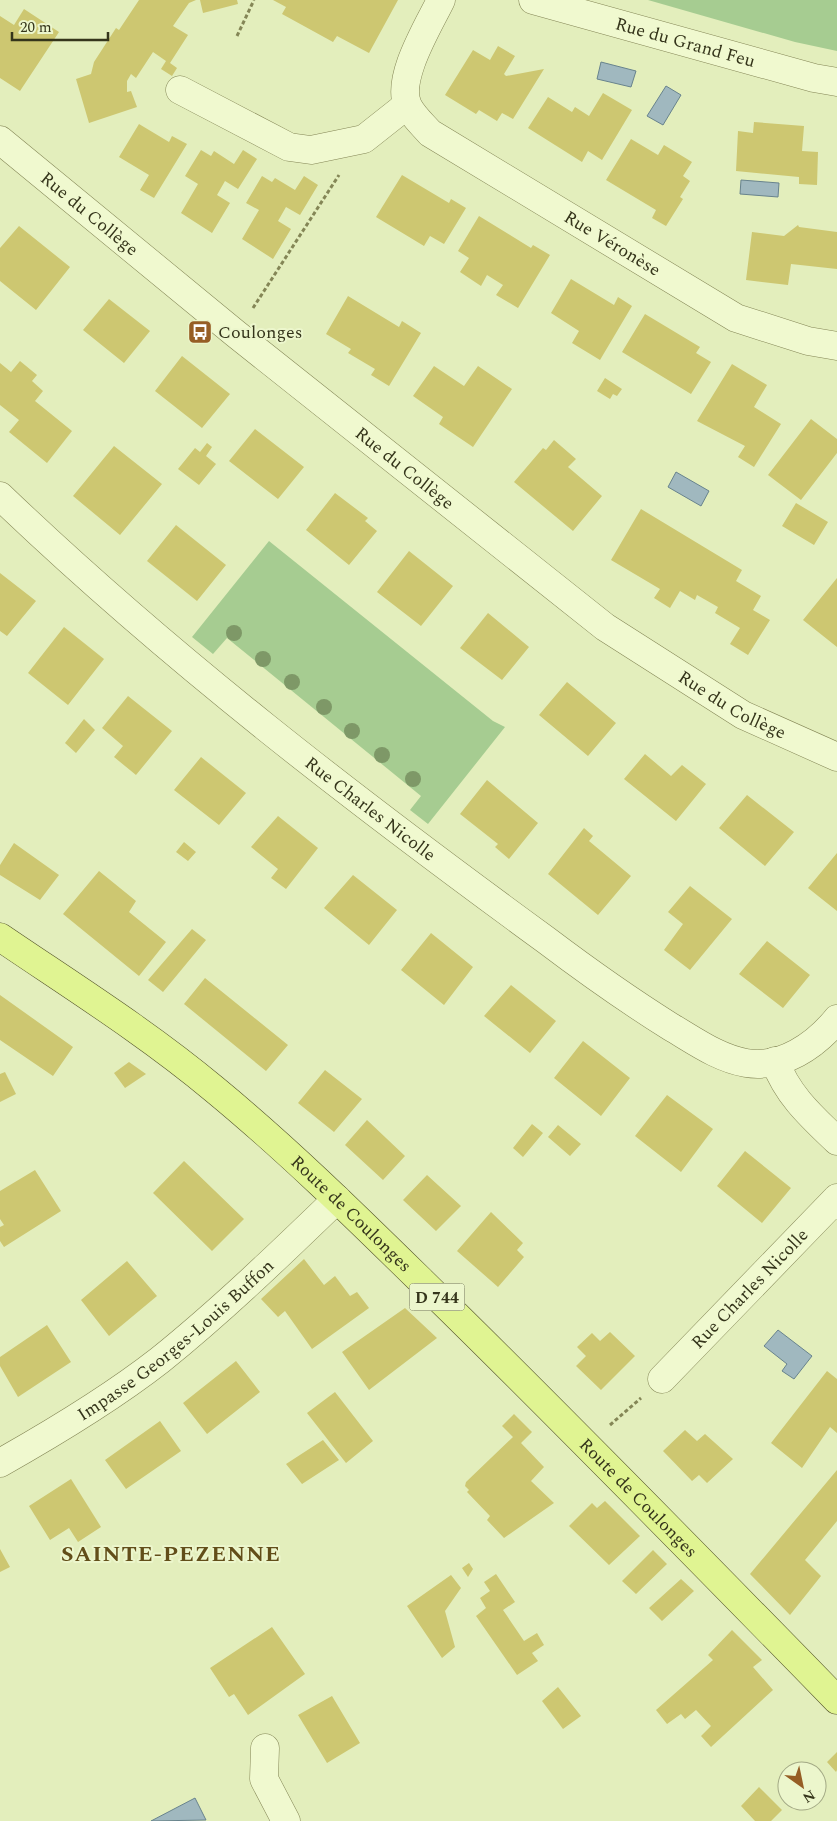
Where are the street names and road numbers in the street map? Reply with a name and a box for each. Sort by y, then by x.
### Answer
street label: Rue du Grand Feu [612,10,758,75]
street label: Rue du Collège [34,165,144,263]
street label: Rue Véronèse [559,204,666,283]
street label: Rue du Collège [349,420,460,516]
street label: Rue du Collège [673,664,790,746]
street label: Rue Charles Nicolle [299,750,441,868]
street label: Route de Coulonges [284,1149,418,1279]
street label: Rue Charles Nicolle [685,1222,815,1355]
street label: Impasse Georges-Louis Buffon [72,1253,280,1428]
road number: D 744 [410,1284,464,1310]
street label: Route de Coulonges [573,1432,704,1564]

